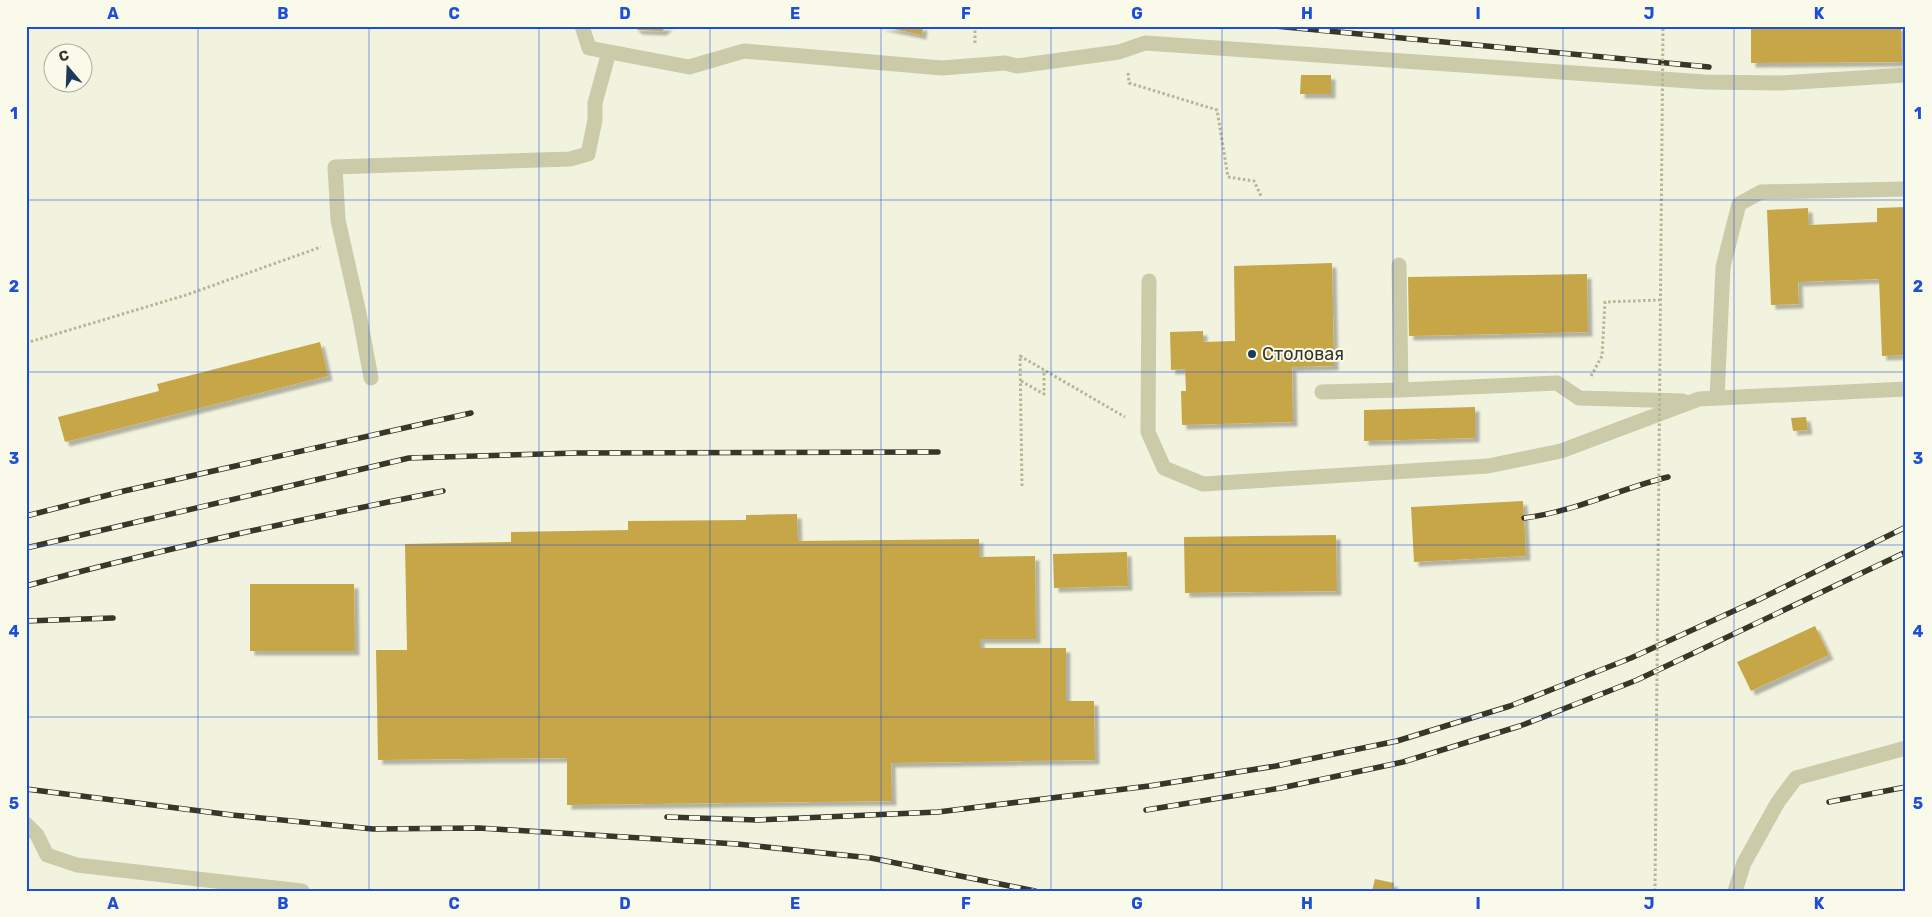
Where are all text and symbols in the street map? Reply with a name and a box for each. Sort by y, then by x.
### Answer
text: A [107,4,119,23]
text: B [277,4,289,23]
text: C [448,4,460,23]
text: D [619,4,631,23]
text: E [790,4,800,23]
text: F [961,4,971,23]
text: G [1131,4,1143,23]
text: H [1301,4,1313,23]
text: I [1475,4,1481,23]
text: J [1644,4,1654,23]
text: K [1814,4,1825,23]
north arrow [42,42,92,92]
text: С [57,46,72,66]
text: 1 [10,104,18,123]
text: 1 [1914,104,1922,123]
text: 2 [9,277,19,296]
text: 2 [1913,277,1923,296]
place label: Столовая [1262,343,1344,365]
marker: Столовая [1246,348,1258,360]
text: 3 [9,449,19,468]
text: 3 [1913,449,1923,468]
text: 4 [9,622,20,641]
text: 4 [1913,622,1924,641]
text: 5 [9,794,19,813]
text: 5 [1913,794,1923,813]
text: A [107,894,119,913]
text: B [277,894,289,913]
text: C [448,894,460,913]
text: D [619,894,631,913]
text: E [790,894,800,913]
text: F [961,894,971,913]
text: G [1131,894,1143,913]
text: H [1301,894,1313,913]
text: I [1475,894,1481,913]
text: J [1644,894,1654,913]
text: K [1814,894,1825,913]

